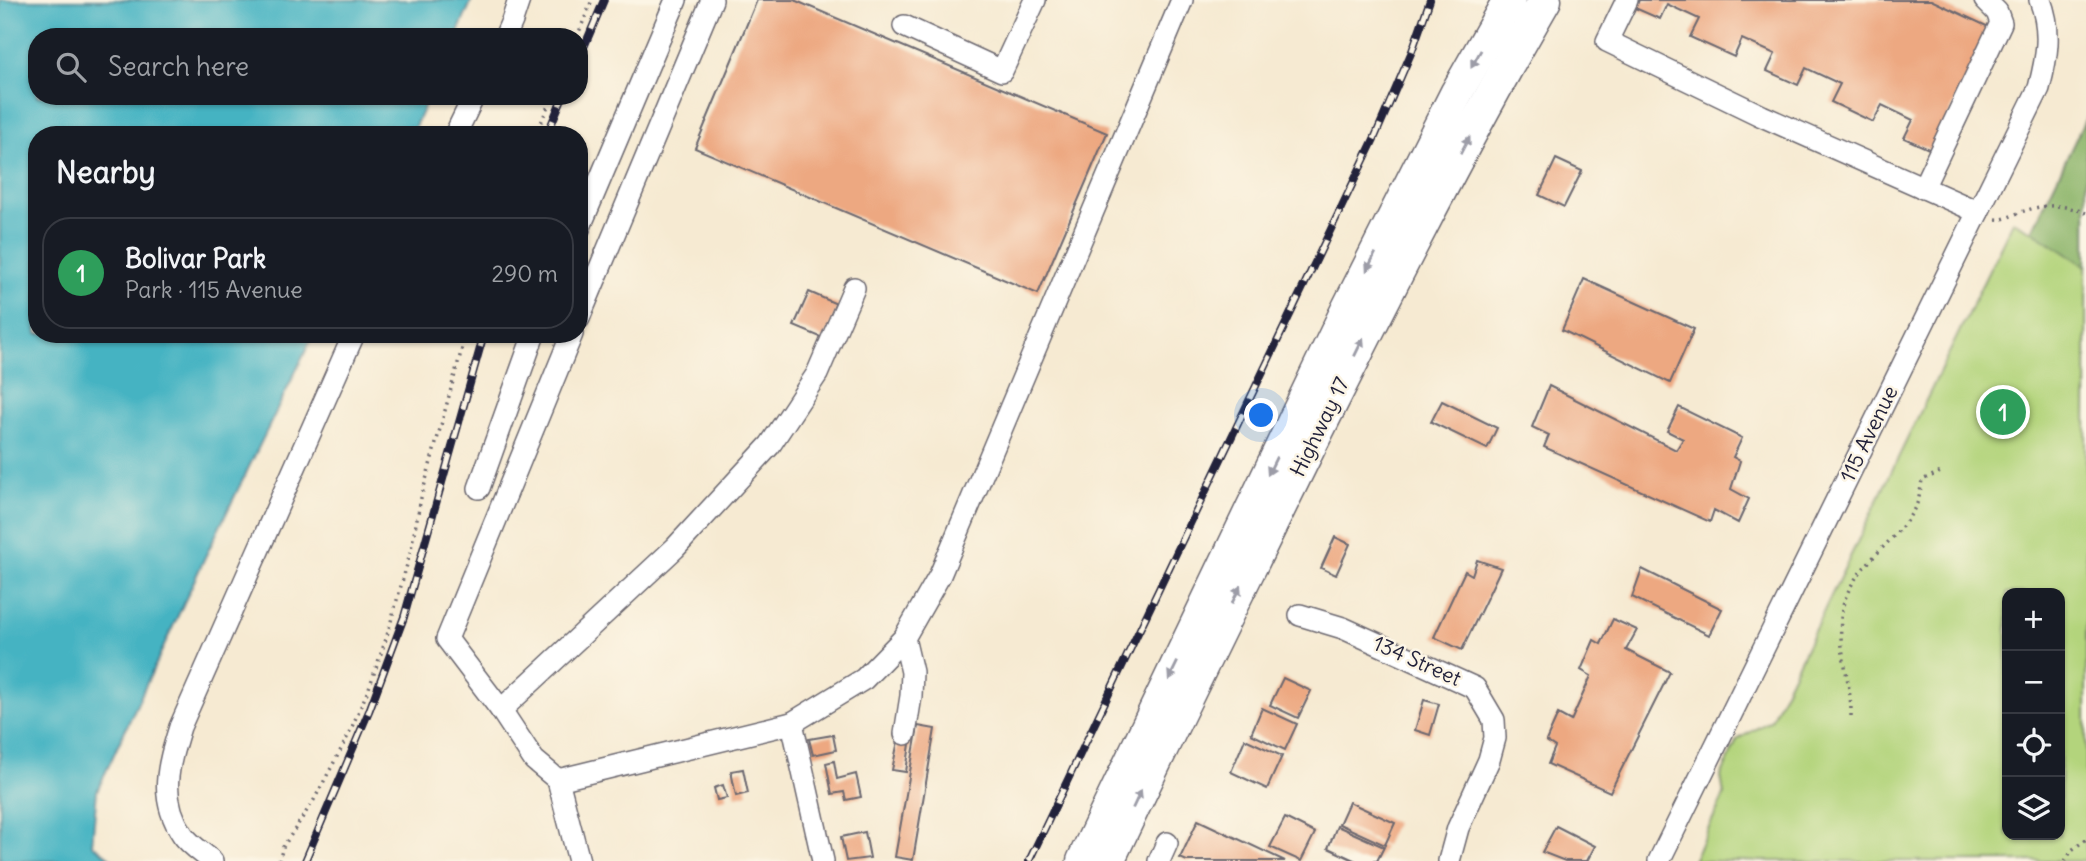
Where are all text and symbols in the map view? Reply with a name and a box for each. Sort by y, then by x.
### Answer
search box [28,28,588,105]
icon: search [52,48,90,86]
text: Search here [108,50,249,83]
one-way arrow [1470,50,1482,69]
one-way arrow [1459,136,1471,155]
text: Nearby [56,153,156,191]
text: Bolivar Park [125,242,266,275]
one-way arrow [1366,252,1378,272]
text: 1 [76,259,86,288]
text: 290 m [491,259,558,288]
text: Park · 115 Avenue [125,275,303,304]
one-way arrow [1354,337,1365,357]
street label: Highway 17 [1284,373,1355,481]
street label: 115 Avenue [1834,381,1904,486]
pin: 1 [1980,386,2026,438]
your location [1244,398,1278,432]
one-way arrow [1266,456,1278,476]
one-way arrow [1231,585,1242,605]
map controls [2002,588,2065,840]
button: + [2002,588,2065,651]
street label: 134 Street [1369,629,1465,692]
button: − [2002,651,2065,714]
one-way arrow [1168,661,1179,681]
button: locate [2002,714,2065,777]
button: layers [2002,777,2065,840]
one-way arrow [1131,789,1143,809]

